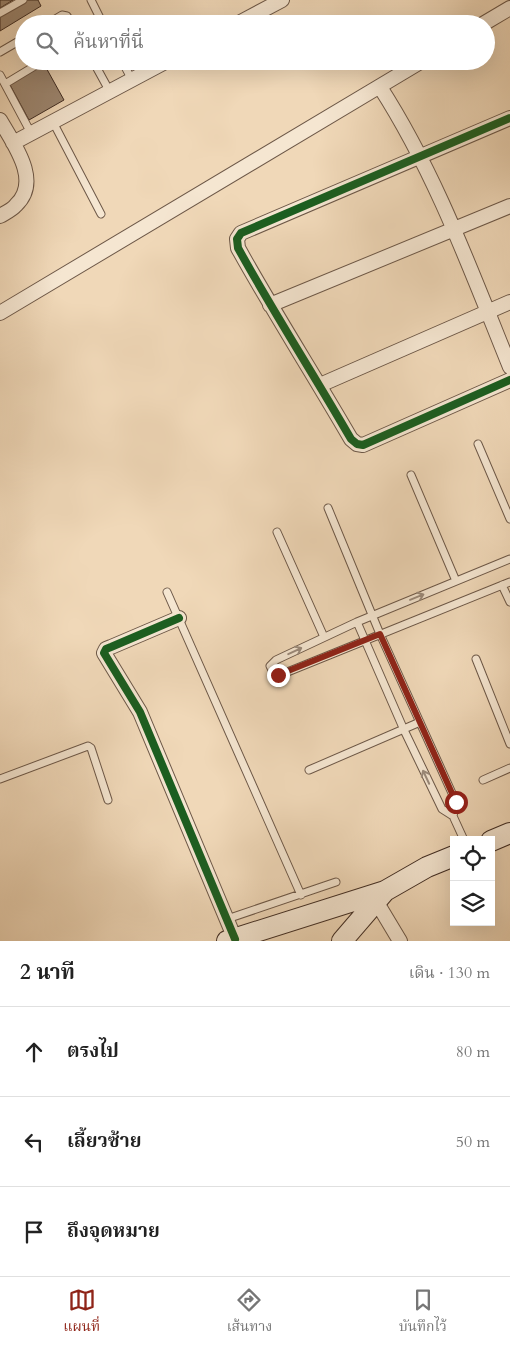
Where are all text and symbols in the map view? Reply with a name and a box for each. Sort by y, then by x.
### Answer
search box [15,15,495,70]
icon: search [33,29,61,57]
text: ค้นหาที่นี่ [73,29,144,55]
one-way arrow [409,592,424,602]
one-way arrow [287,646,302,655]
route end [267,664,290,687]
one-way arrow [421,770,431,785]
route start [445,791,468,814]
map controls [450,836,495,926]
button: locate [450,836,495,881]
button: layers [450,881,495,926]
text: 2 นาที [20,958,75,987]
text: เดิน · 130 m [409,962,490,984]
icon: ahead [20,1038,48,1066]
text: ตรงไป [67,1038,119,1064]
text: 80 m [456,1041,490,1063]
icon: left [20,1128,48,1156]
text: เลี้ยวซ้าย [67,1128,141,1154]
text: 50 m [456,1131,490,1153]
icon: arrive [20,1218,48,1246]
text: ถึงจุดหมาย [67,1218,160,1244]
tab: แผนที่ [63,1286,100,1338]
tab: เส้นทาง [227,1286,272,1338]
tab: บันทึกไว้ [399,1286,447,1338]

